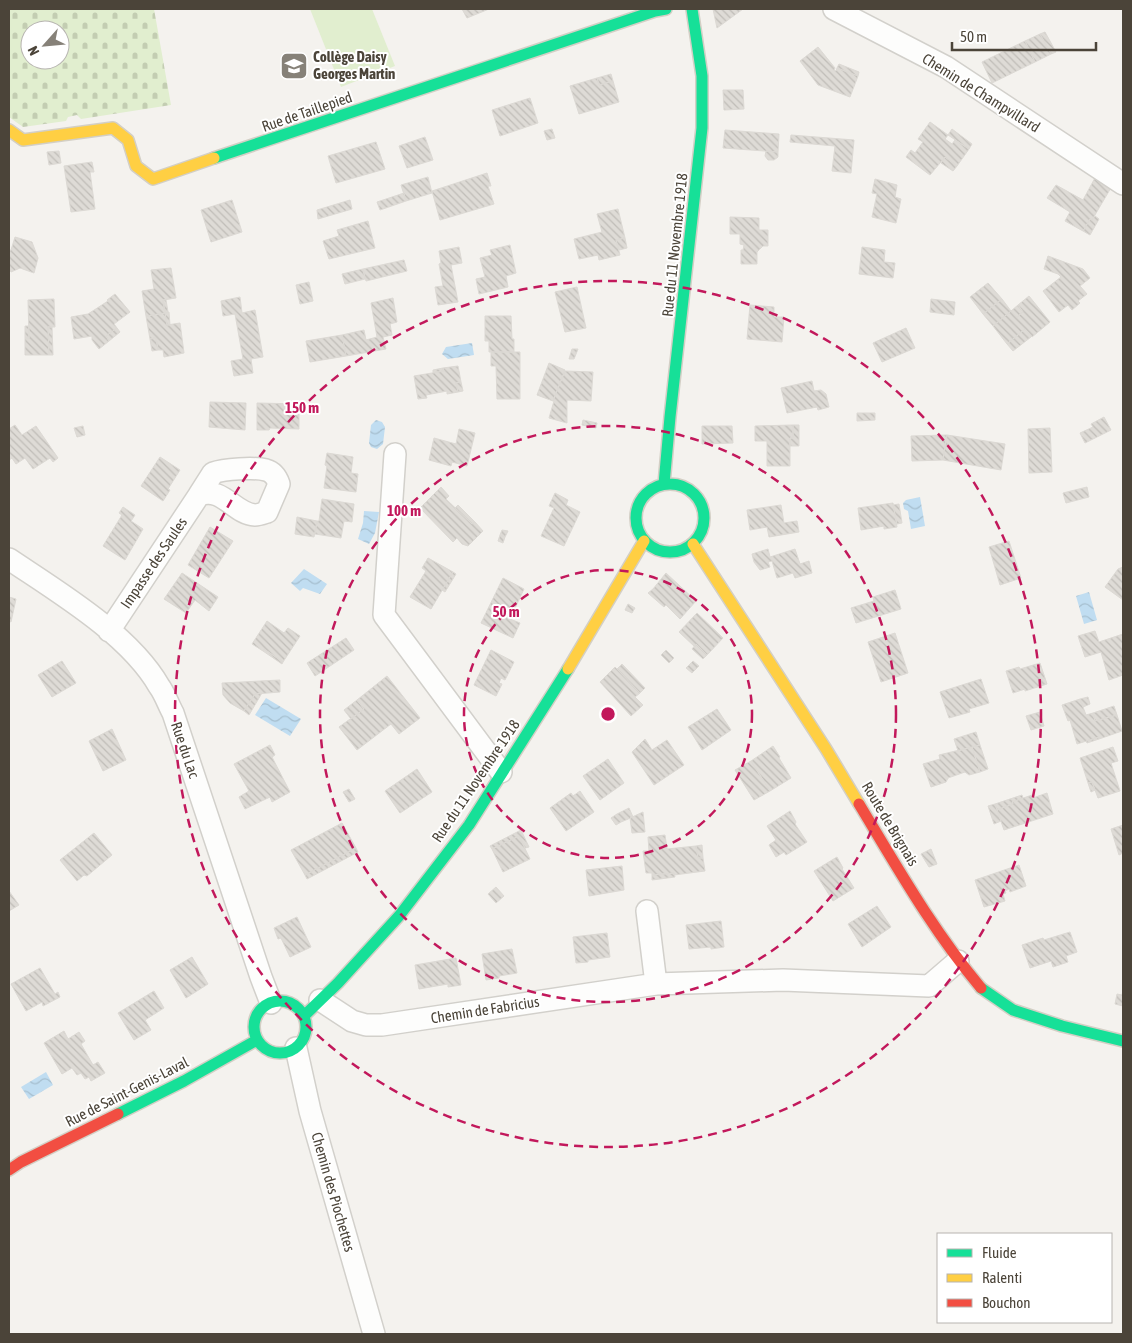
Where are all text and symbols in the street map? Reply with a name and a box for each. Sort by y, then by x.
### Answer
north arrow [20,20,70,70]
scale bar [952,20,1096,52]
text: 50 m [960,28,987,45]
text: N [24,44,42,58]
place label: Collège Daisy Georges Martin [313,48,395,82]
street label: Chemin de Champvillard [919,50,1043,136]
school or university icon: Collège Daisy Georges Martin [279,51,309,81]
street label: Rue de Taillepied [259,88,354,135]
street label: Rue du 11 Novembre 1918 [659,172,690,318]
text: 150 m [285,399,319,416]
text: 100 m [387,502,421,519]
street label: Impasse des Saules [117,514,190,611]
text: 50 m [493,603,520,620]
centre of rings [599,705,617,723]
street label: Rue du 11 Novembre 1918 [428,716,523,845]
street label: Rue du Lac [168,719,203,781]
street label: Route de Brignais [859,779,922,869]
street label: Chemin de Fabricius [429,993,540,1026]
street label: Rue de Saint-Genis-Laval [62,1053,191,1130]
street label: Chemin des Piochettes [308,1130,359,1254]
legend [937,1233,1112,1323]
text: Fluide [982,1244,1017,1261]
text: Ralenti [982,1269,1022,1286]
text: Bouchon [982,1294,1031,1311]

